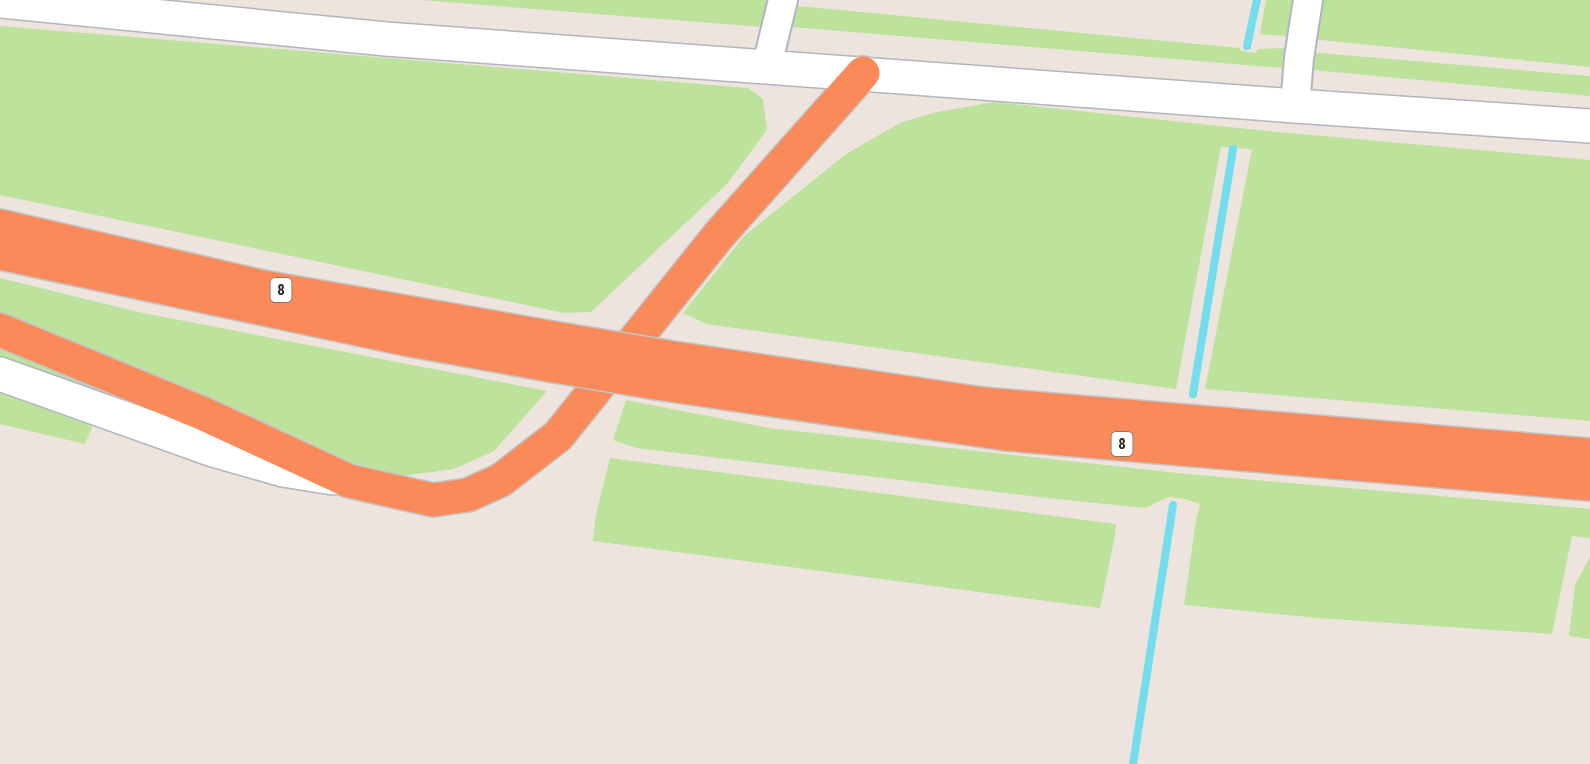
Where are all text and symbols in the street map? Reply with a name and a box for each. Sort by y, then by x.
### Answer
road number: 8 [270,278,292,302]
road number: 8 [1112,432,1132,456]

